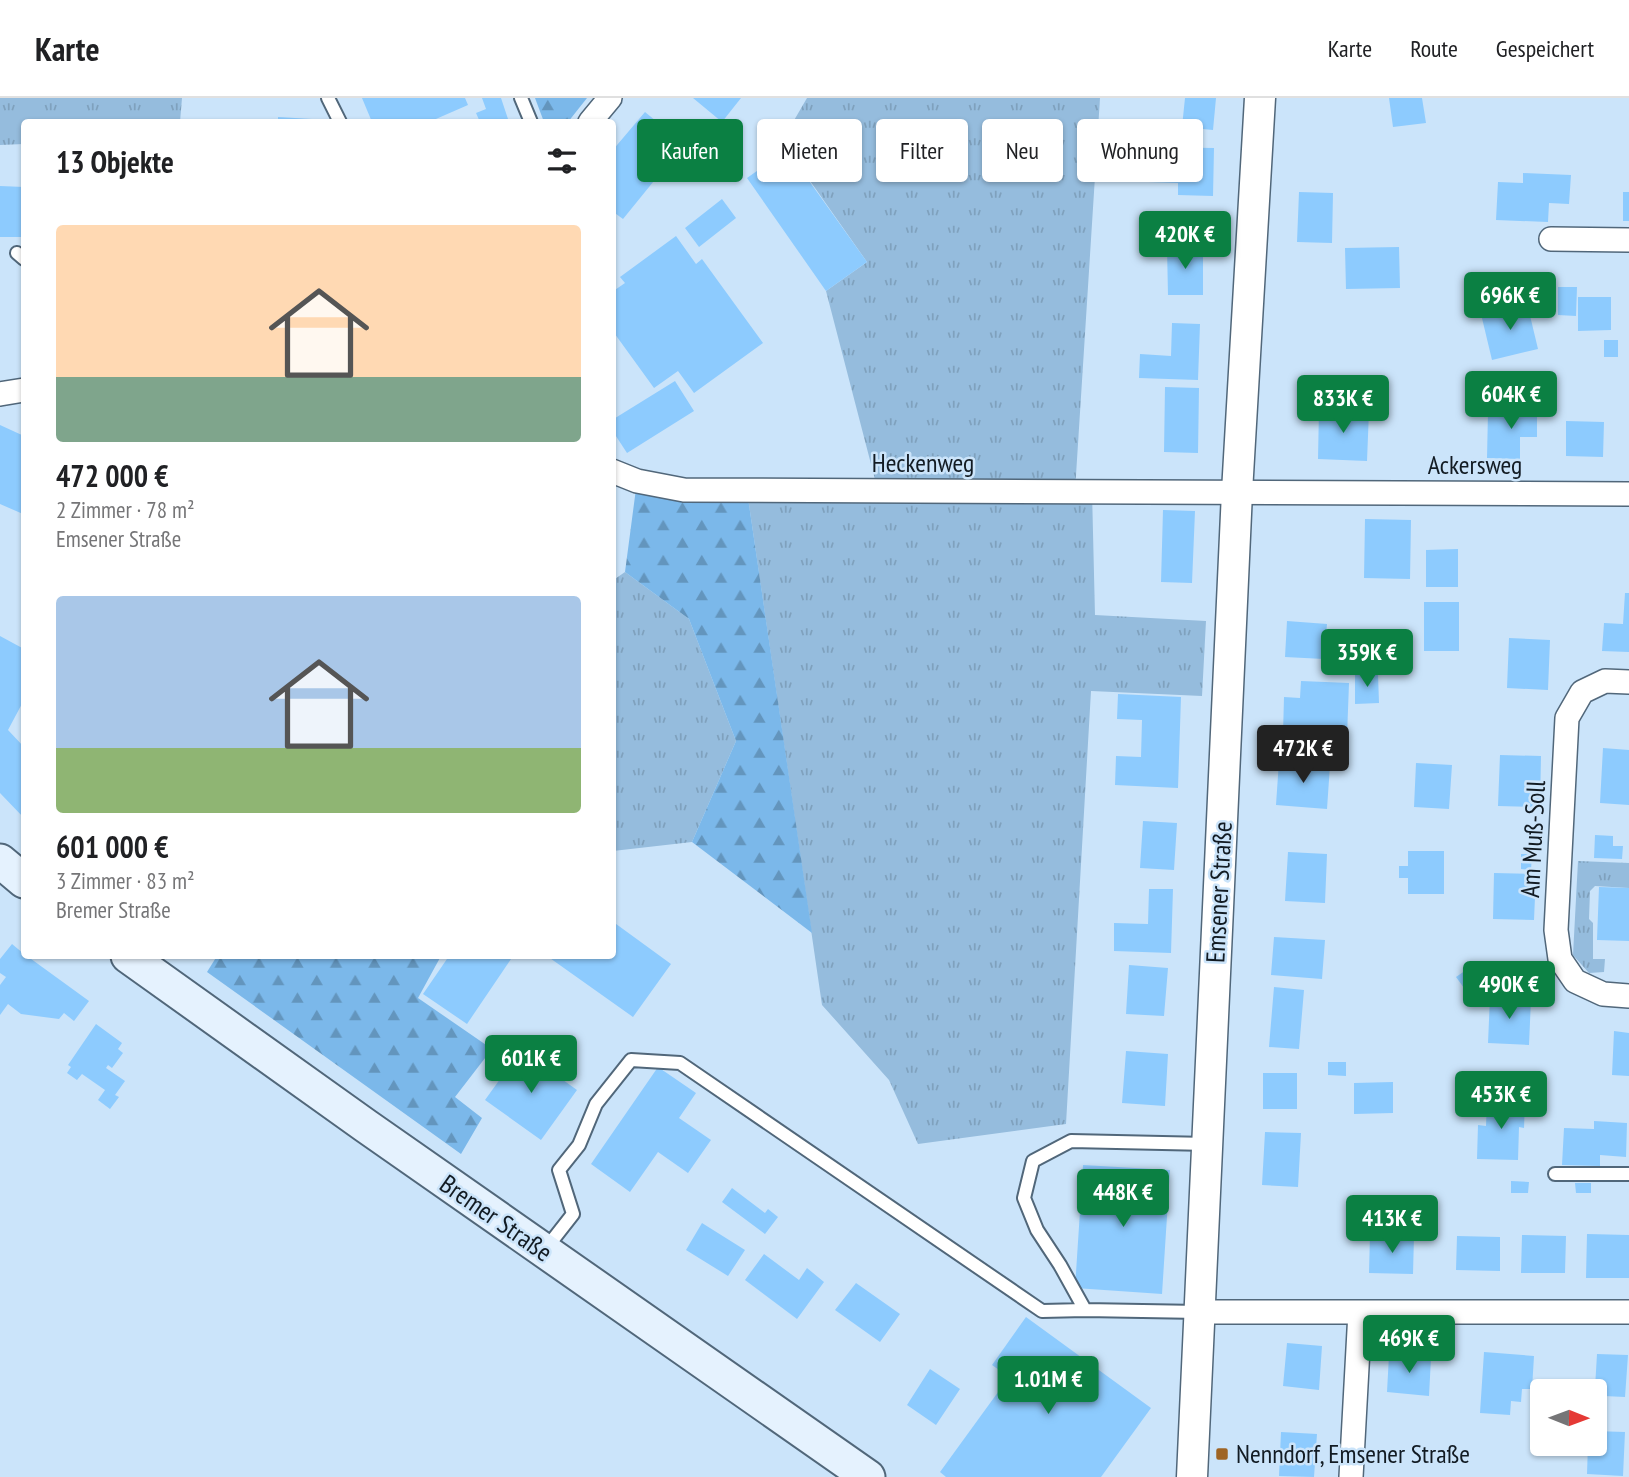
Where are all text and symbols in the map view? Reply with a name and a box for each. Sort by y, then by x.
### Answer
text: Karte [35,27,100,70]
text: Karte [1328,33,1372,64]
text: Route [1410,33,1458,64]
text: Gespeichert [1496,33,1594,64]
chip: Kaufen [637,119,743,182]
chip: Mieten [757,119,862,182]
chip: Filter [876,119,968,182]
chip: Neu [982,119,1063,182]
chip: Wohnung [1077,119,1203,182]
text: 13 Objekte [56,142,174,181]
icon: filters [543,142,581,180]
pin: 420K € [1128,212,1242,271]
text: 420K € [1155,219,1215,248]
icon: home [256,270,382,396]
pin: 696K € [1453,272,1567,332]
text: 696K € [1480,280,1540,309]
pin: 604K € [1454,372,1568,431]
pin: 833K € [1286,376,1400,435]
text: 604K € [1481,379,1541,408]
text: 833K € [1313,383,1373,412]
street label: Heckenweg [872,446,974,479]
street label: Ackersweg [1428,448,1522,481]
text: 472 000 € [56,456,169,495]
text: 2 Zimmer · 78 m² [56,495,194,524]
text: Emsener Straße [56,524,181,553]
pin: 359K € [1310,630,1424,689]
text: 359K € [1337,637,1397,666]
icon: home [256,641,382,767]
pin: 472K € [1246,726,1360,785]
text: 472K € [1273,733,1333,762]
street label: Am Muß-Soll [1513,780,1552,898]
street label: Emsener Straße [1198,820,1239,964]
text: 601 000 € [56,827,169,866]
text: 3 Zimmer · 83 m² [56,866,194,895]
text: Bremer Straße [56,895,171,924]
pin: 490K € [1452,962,1566,1021]
text: 490K € [1479,969,1539,998]
pin: 601K € [474,1035,588,1095]
text: 601K € [501,1043,561,1072]
pin: 453K € [1444,1072,1558,1131]
text: 453K € [1471,1079,1531,1108]
street label: Bremer Straße [434,1167,559,1268]
pin: 448K € [1066,1170,1180,1229]
text: 448K € [1093,1177,1153,1206]
pin: 413K € [1335,1196,1449,1255]
text: 413K € [1362,1203,1422,1232]
pin: 469K € [1352,1316,1466,1375]
text: 469K € [1379,1323,1439,1352]
pin: 1.01M € [983,1356,1113,1416]
text: 1.01M € [1014,1364,1082,1393]
north arrow [1530,1379,1606,1456]
map controls [1530,1379,1607,1456]
place label: Nenndorf, Emsener Straße [1236,1437,1470,1470]
marker: Nenndorf, Emsener Straße [1214,1446,1230,1462]

